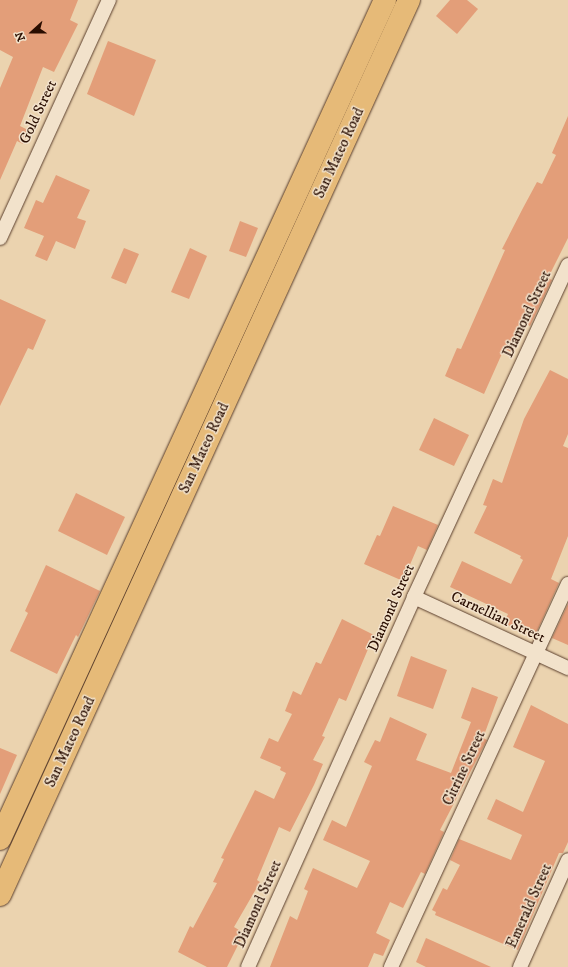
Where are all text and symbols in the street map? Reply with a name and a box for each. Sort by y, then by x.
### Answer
north arrow [12,12,52,52]
text: N [13,30,29,43]
street label: Gold Street [15,77,61,147]
street label: San Mateo Road [310,105,368,201]
street label: Diamond Street [499,268,555,360]
street label: San Mateo Road [175,400,233,496]
street label: Diamond Street [364,561,418,655]
street label: Carnellian Street [448,587,548,647]
street label: San Mateo Road [41,694,99,790]
street label: Citrine Street [439,728,489,808]
street label: Diamond Street [231,857,285,951]
street label: Emerald Street [502,861,556,951]

